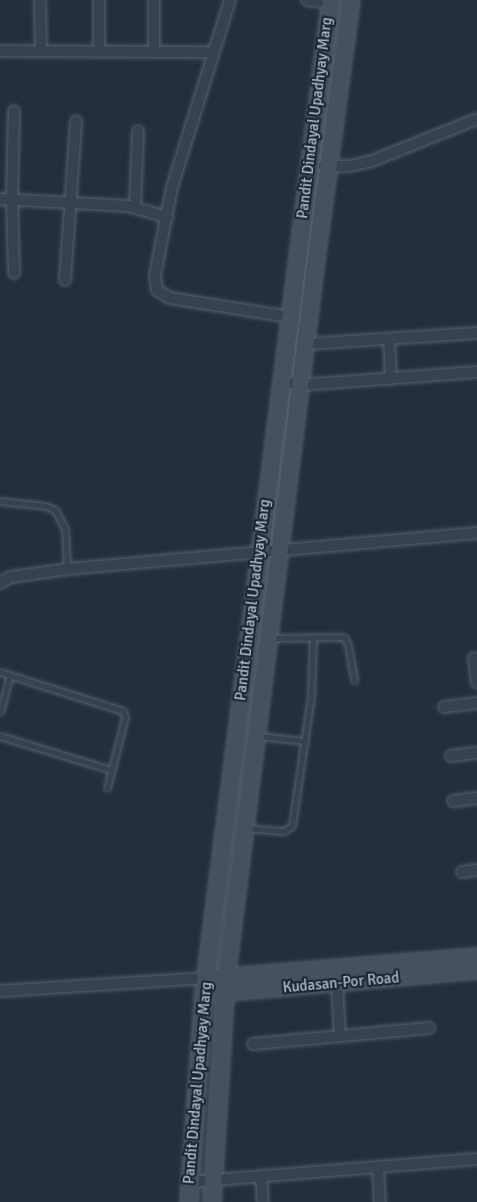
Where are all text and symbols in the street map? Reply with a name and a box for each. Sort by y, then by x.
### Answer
street label: Pandit Dindayal Upadhyay Marg [294,16,336,220]
street label: Pandit Dindayal Upadhyay Marg [232,498,274,702]
street label: Kudasan-Por Road [282,969,400,997]
street label: Pandit Dindayal Upadhyay Marg [180,981,216,1185]

